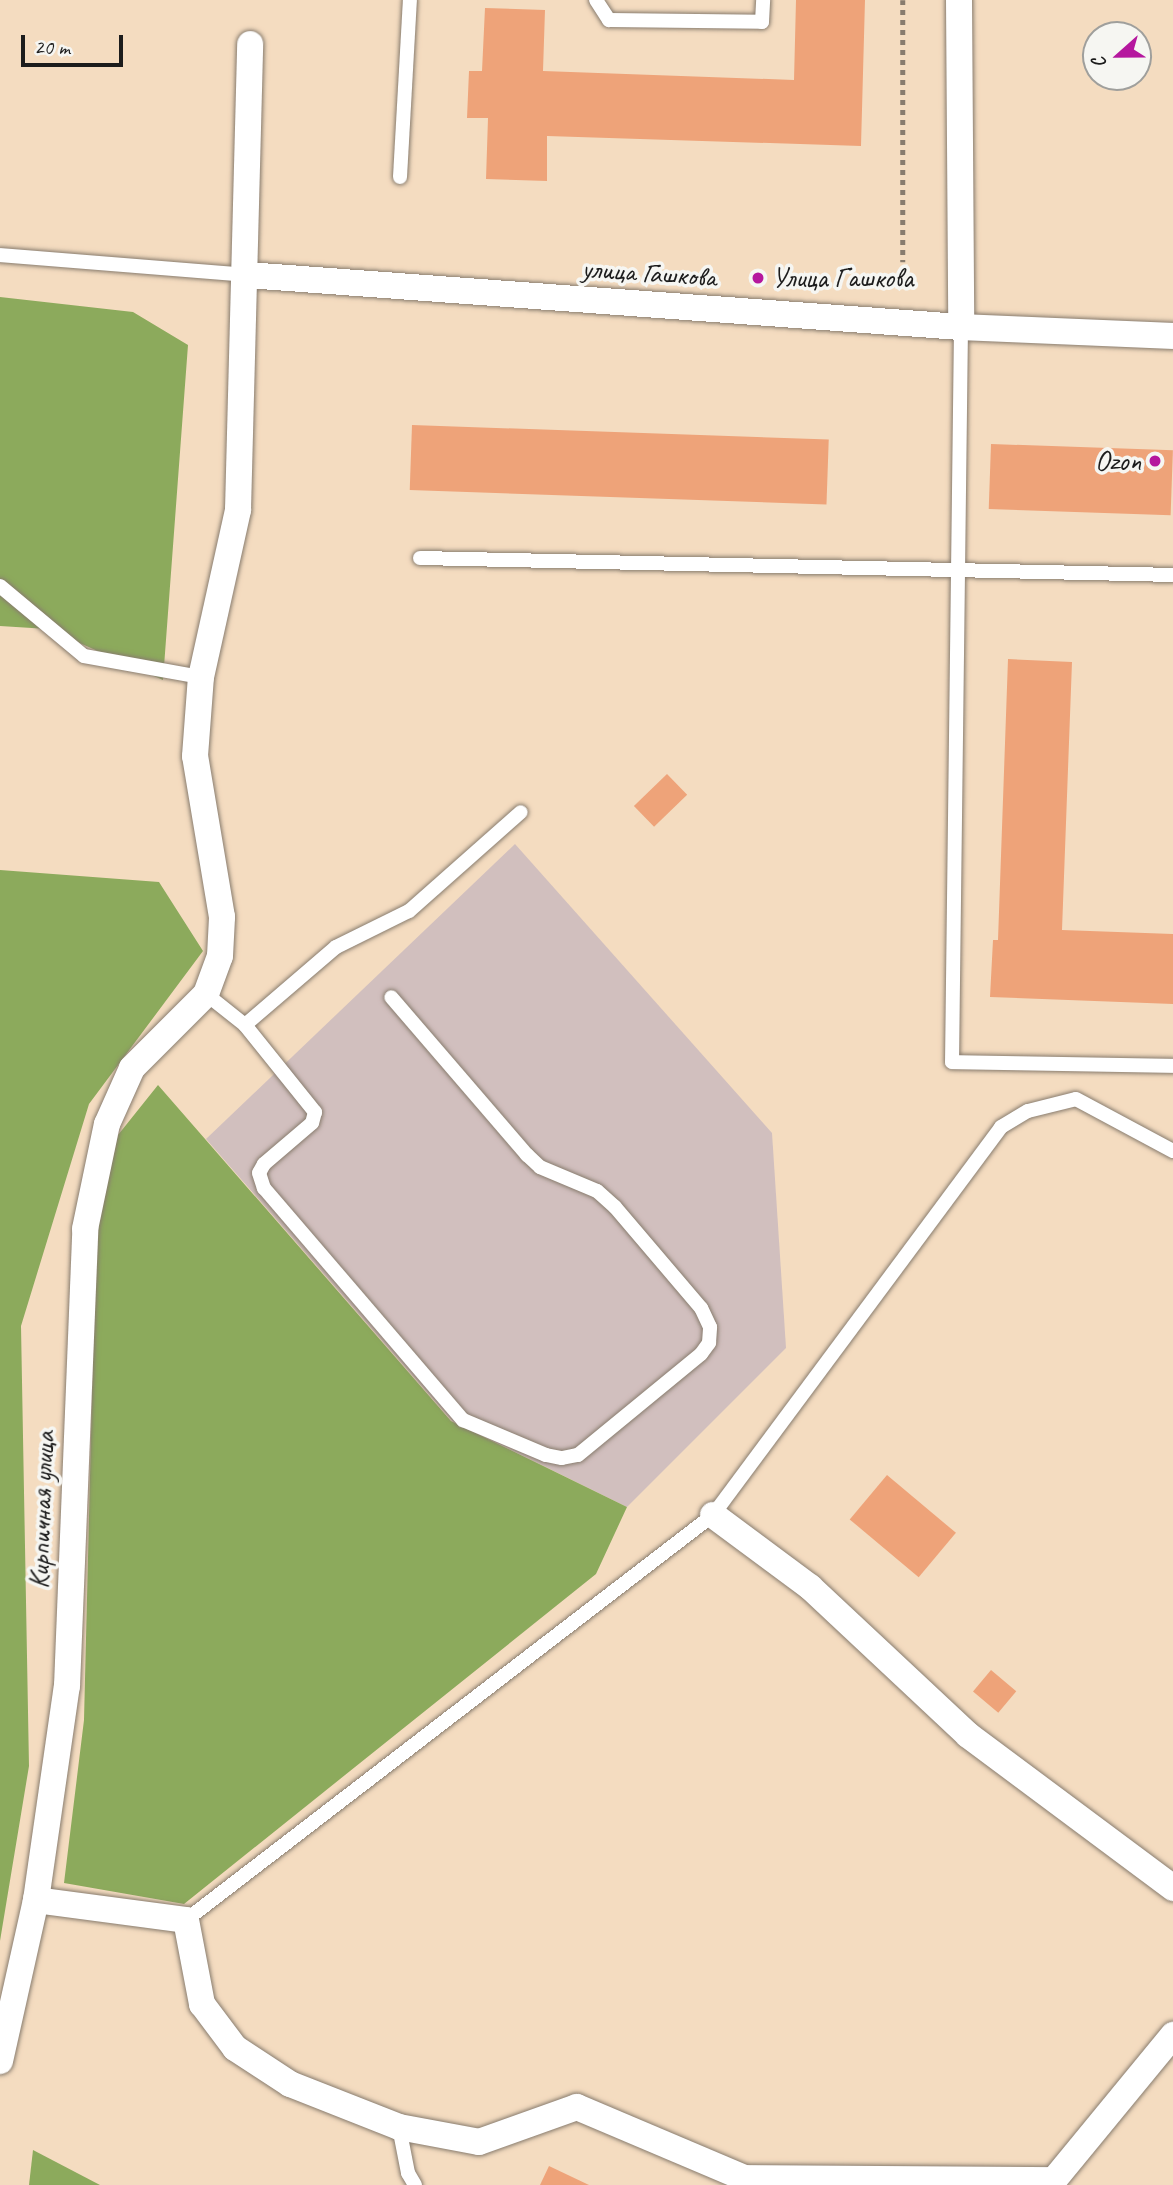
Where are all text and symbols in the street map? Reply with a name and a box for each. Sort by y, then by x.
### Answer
scale bar [24,21,126,65]
north arrow [1082,21,1152,91]
text: 20 m [34,34,70,60]
text: С [1086,54,1112,71]
street label: улица Гашкова [580,251,718,295]
place label: Улица Гашкова [772,261,910,295]
marker: Улица Гашкова [750,270,766,286]
place label: Ozon [1095,444,1141,478]
marker: Ozon [1147,453,1163,469]
street label: Кирпичная улица [22,1429,62,1591]

